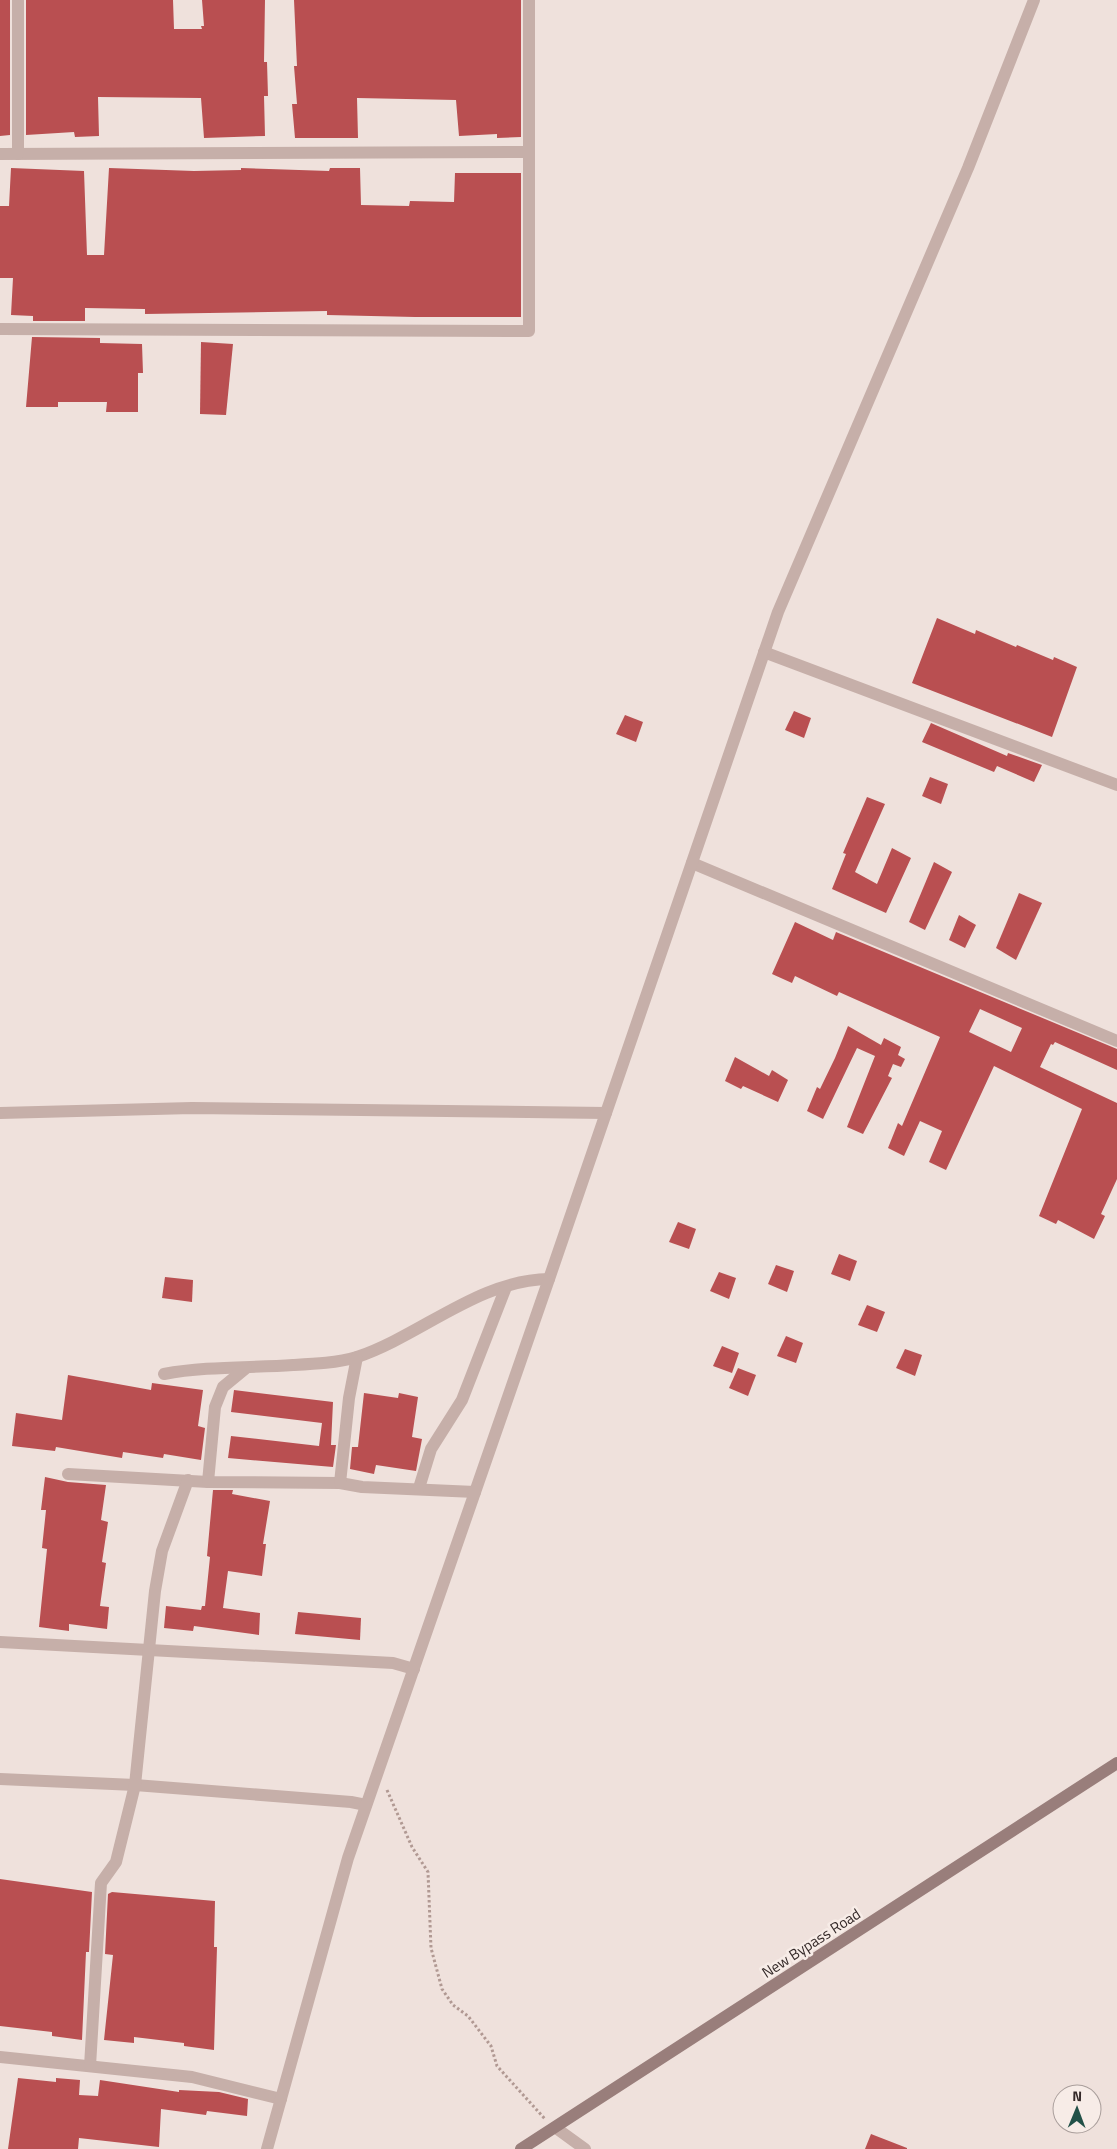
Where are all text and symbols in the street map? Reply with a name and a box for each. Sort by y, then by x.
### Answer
street label: New Bypass Road [757,1902,865,1984]
north arrow [1052,2084,1102,2134]
text: N [1072,2085,1082,2106]

